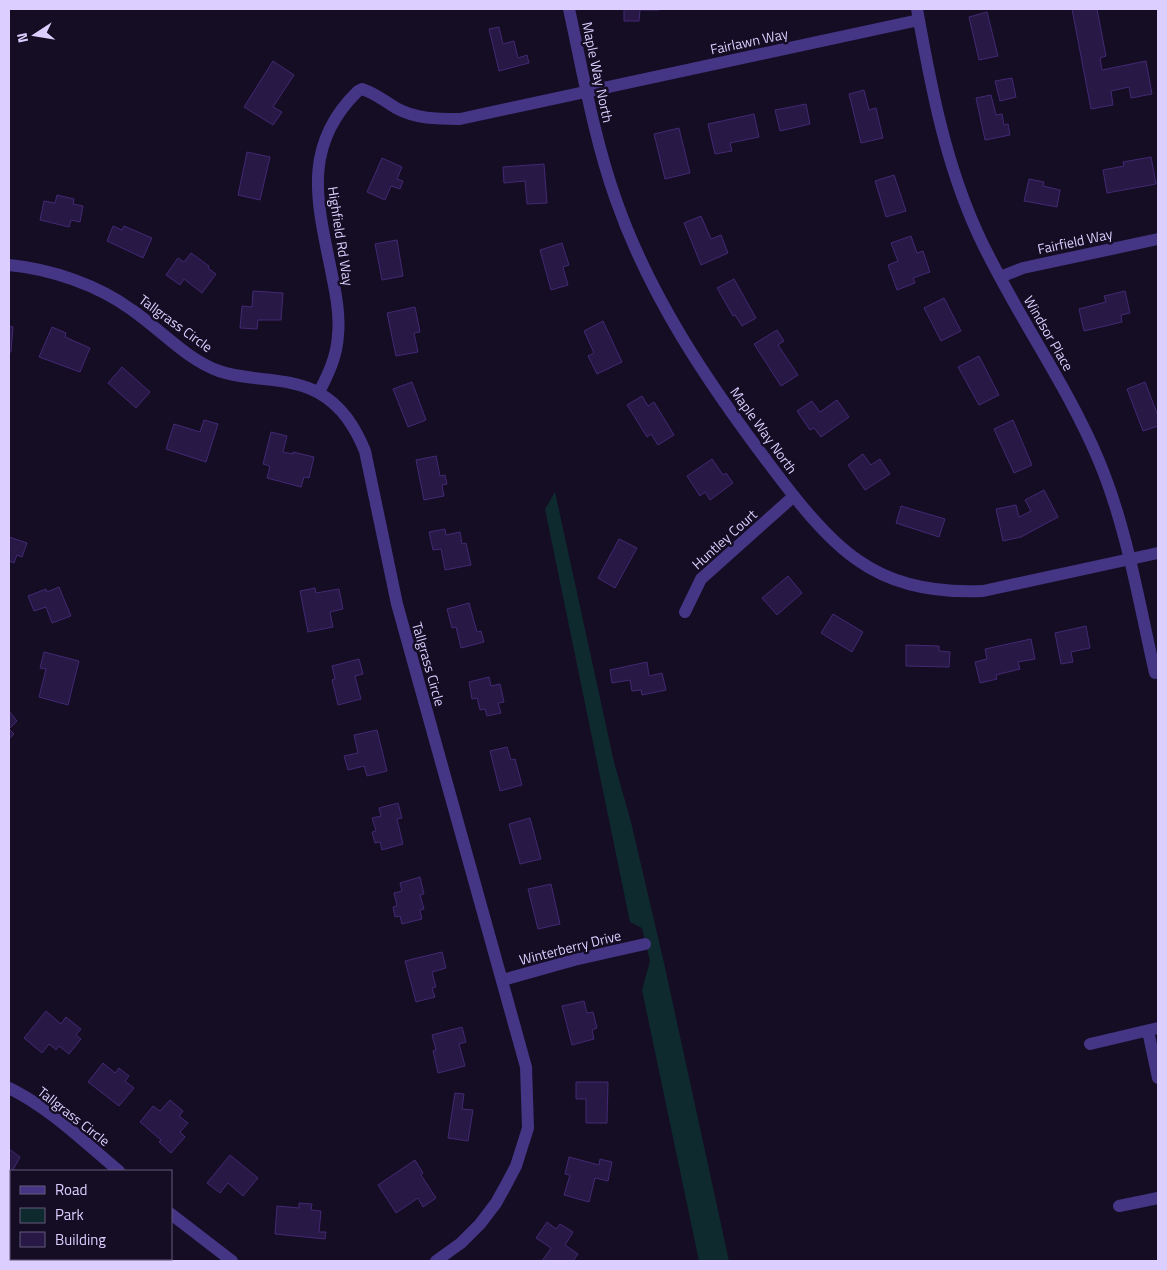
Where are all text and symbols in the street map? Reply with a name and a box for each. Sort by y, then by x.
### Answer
north arrow [10,10,60,60]
street label: Maple Way North [577,20,619,124]
street label: Fairlawn Way [708,22,790,60]
text: N [11,31,33,45]
street label: Highfield Rd Way [323,185,359,288]
street label: Fairfield Way [1036,223,1115,259]
street label: Tallgrass Circle [135,289,217,357]
street label: Windsor Place [1019,291,1079,375]
street label: Maple Way North [725,382,803,478]
street label: Huntley Court [687,504,761,574]
street label: Tallgrass Circle [407,620,451,708]
street label: Winterberry Drive [517,924,623,970]
street label: Tallgrass Circle [33,1081,115,1151]
legend [10,1170,172,1260]
text: Road [55,1178,87,1201]
text: Park [55,1203,84,1226]
text: Building [55,1228,106,1251]

